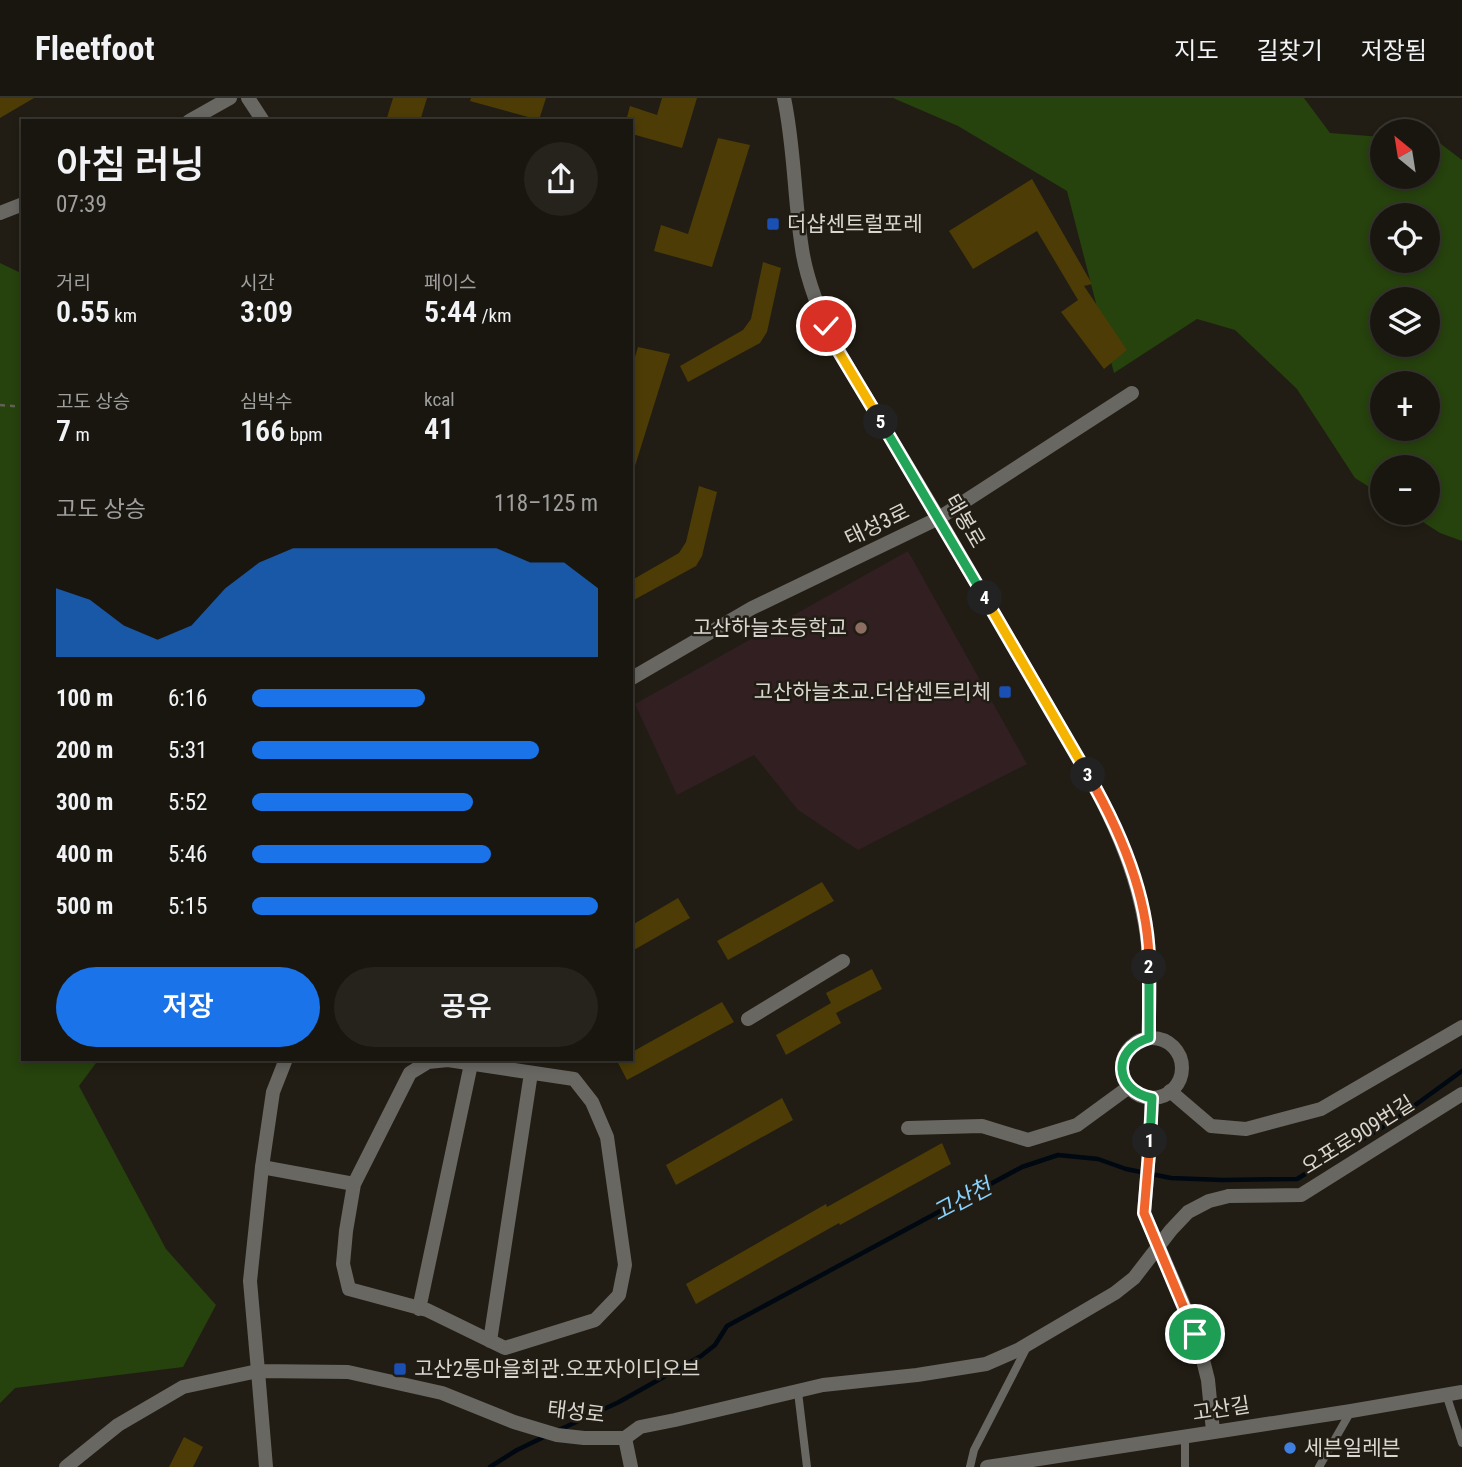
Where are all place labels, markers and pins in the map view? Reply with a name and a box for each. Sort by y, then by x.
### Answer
place label: 더샵센트럴포레 [787,212,922,236]
marker: 더샵센트럴포레 [765,216,781,232]
pin [796,296,856,356]
pin: 5 [864,404,898,440]
pin: 4 [968,580,1002,616]
place label: 고산하늘초등학교 [692,616,847,640]
marker: 고산하늘초등학교 [853,620,869,636]
place label: 고산하늘초교.더샵센트리체 [754,680,991,704]
marker: 고산하늘초교.더샵센트리체 [997,684,1013,700]
pin: 3 [1070,758,1106,792]
pin: 2 [1132,950,1166,984]
pin: 1 [1132,1124,1168,1158]
pin [1165,1304,1225,1364]
place label: 고산2통마을회관.오포자이디오브 [414,1357,700,1381]
marker: 고산2통마을회관.오포자이디오브 [392,1361,408,1377]
place label: 세븐일레븐 [1304,1436,1401,1460]
marker: 세븐일레븐 [1282,1440,1298,1456]

